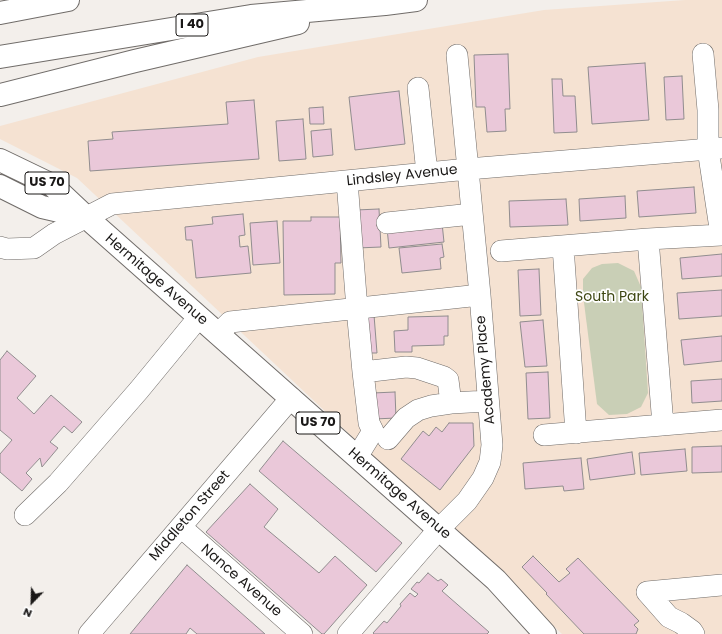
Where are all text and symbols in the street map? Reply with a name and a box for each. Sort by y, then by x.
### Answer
road number: I 40 [176,14,208,36]
street label: Lindsley Avenue [346,162,458,190]
road number: US 70 [25,172,69,194]
street label: Hermitage Avenue [101,231,211,329]
park label: South Park [575,289,649,305]
street label: Academy Place [473,315,499,425]
road number: US 70 [296,412,340,434]
street label: Hermitage Avenue [344,445,454,543]
street label: Middleton Street [146,467,234,565]
street label: Nance Avenue [197,541,285,621]
north arrow [12,582,52,622]
text: N [20,604,34,622]

